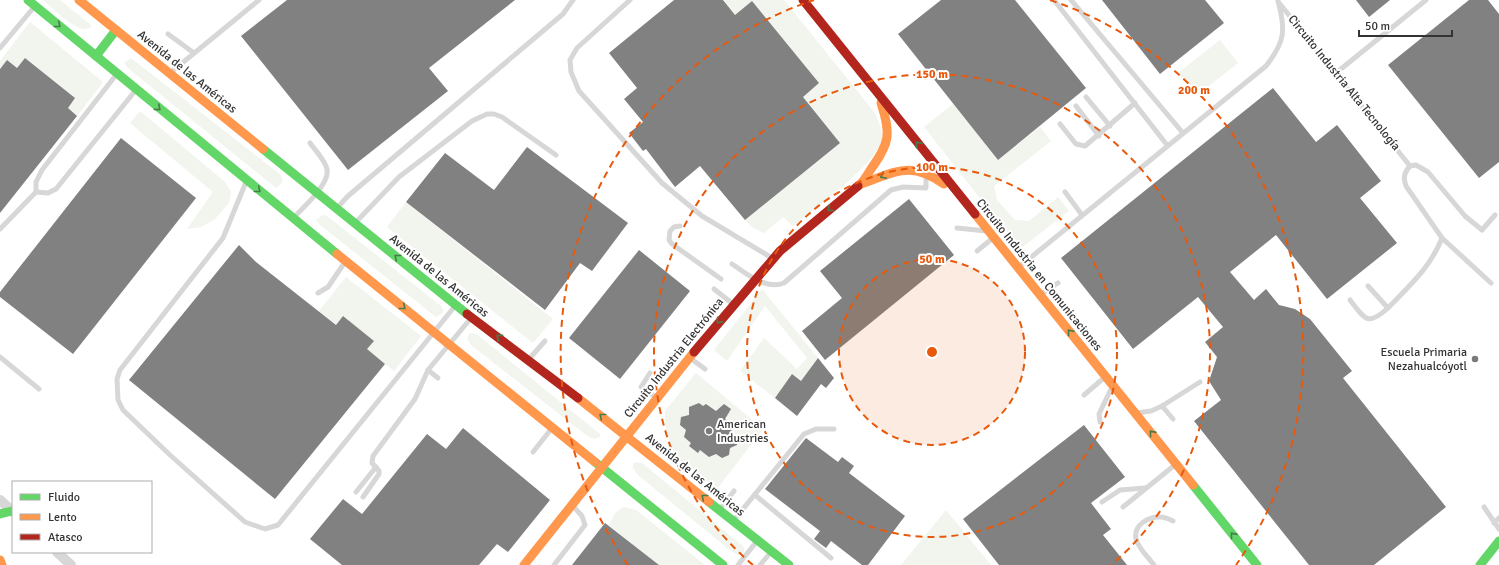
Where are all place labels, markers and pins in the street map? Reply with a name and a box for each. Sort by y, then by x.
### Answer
centre of rings [925,345,939,359]
place label: Escuela Primaria Nezahualcóyotl [1380,345,1467,374]
marker: Escuela Primaria Nezahualcóyotl [1470,354,1480,364]
place label: American Industries [717,417,769,446]
marker: American Industries [704,426,714,436]

